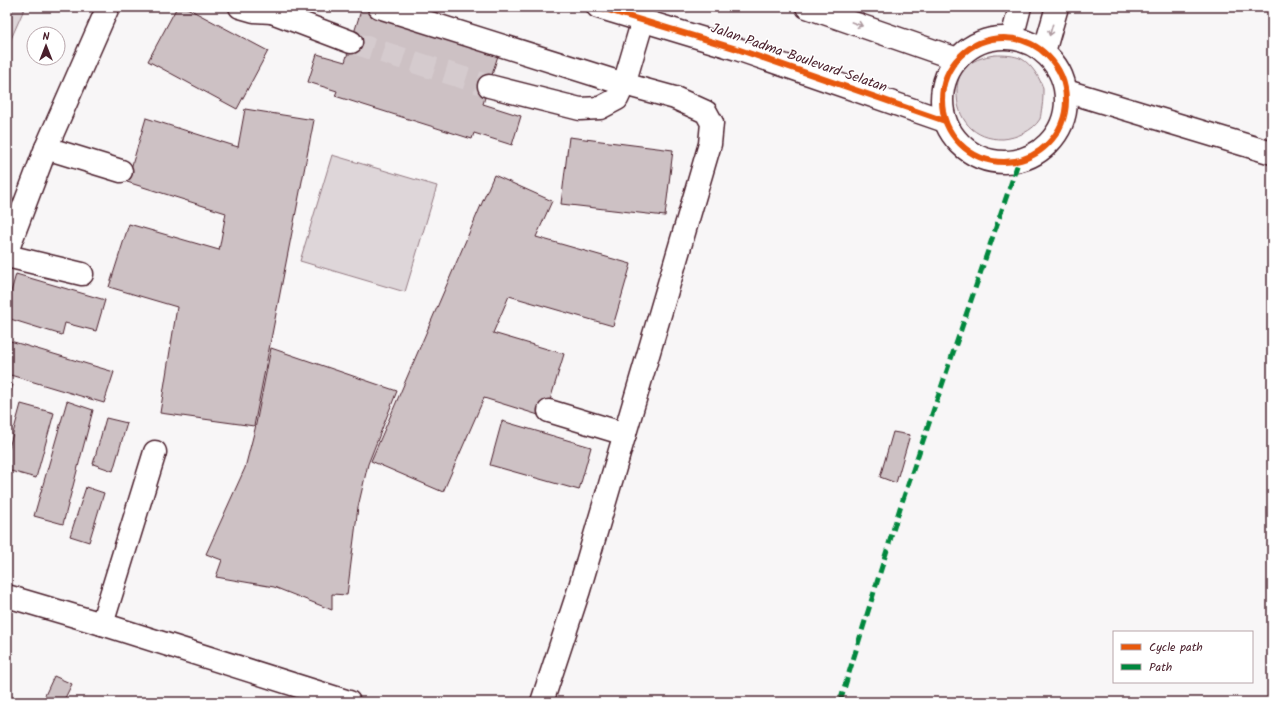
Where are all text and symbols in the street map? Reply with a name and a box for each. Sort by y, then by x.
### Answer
street label: Jalan Padma Boulevard Selatan [708,17,890,99]
one-way arrow [851,20,863,28]
one-way arrow [1047,23,1054,36]
north arrow [26,26,66,66]
text: N [43,28,50,46]
legend [1113,631,1253,683]
text: Cycle path [1149,638,1203,657]
text: Path [1149,658,1172,677]

